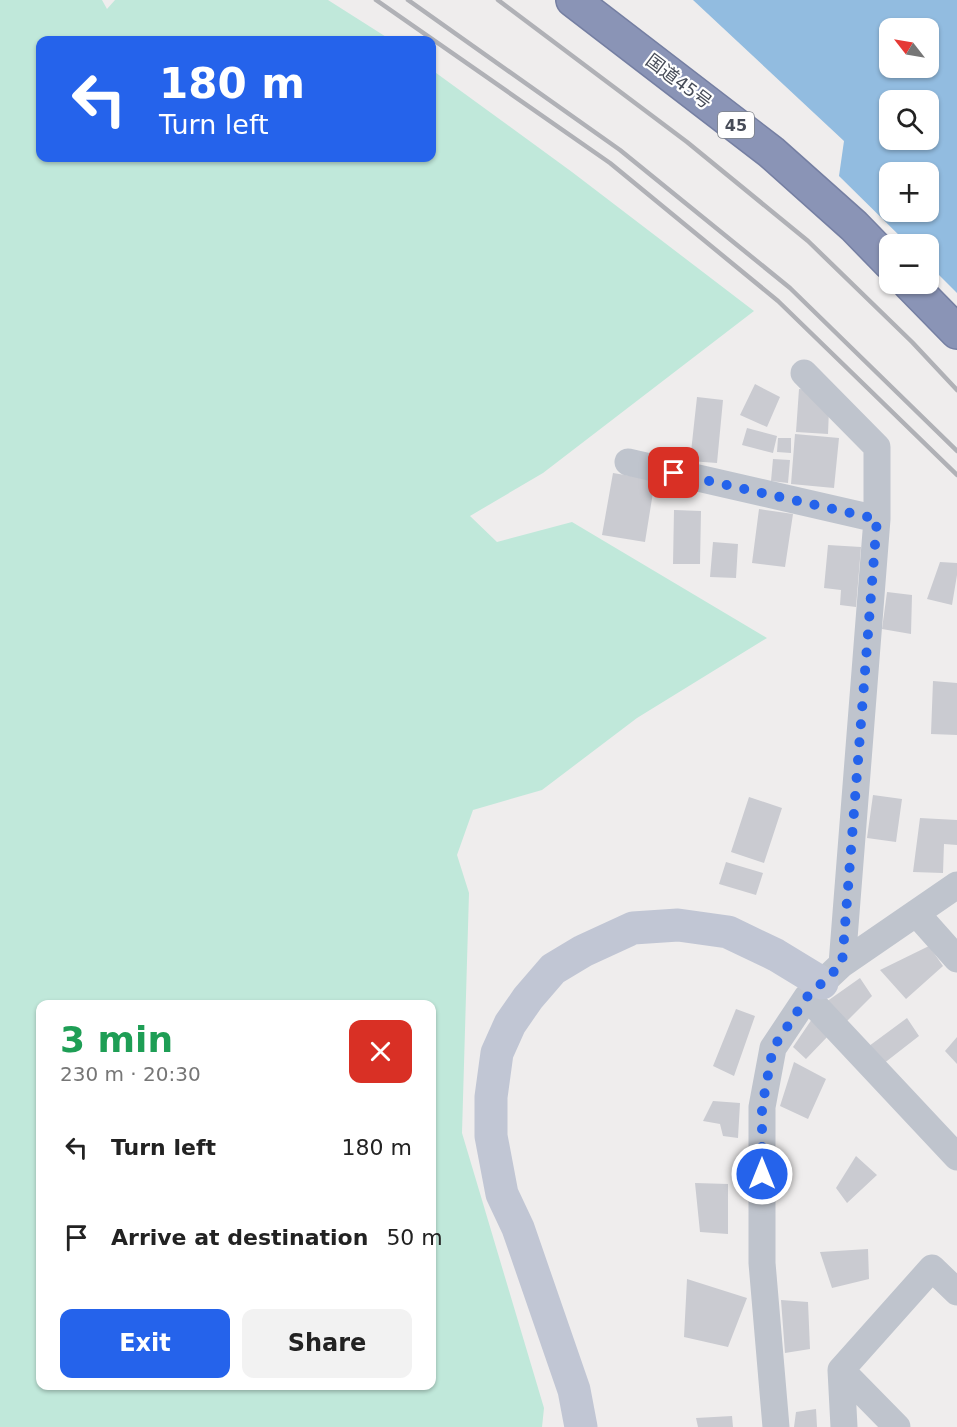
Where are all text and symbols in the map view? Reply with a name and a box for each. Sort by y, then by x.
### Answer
north arrow [879,18,939,78]
map controls [879,18,939,294]
street label: 国道45号 [642,49,716,113]
text: 180 m [159,59,305,108]
icon: left [60,60,138,138]
button: search [879,90,939,150]
text: Turn left [159,109,269,140]
road number: 45 [718,112,754,138]
button: + [879,162,939,222]
button: − [879,234,939,294]
pin [648,447,699,498]
icon: arrive [657,456,690,489]
text: 3 min [60,1019,173,1060]
button: close [349,1020,412,1083]
text: 230 m · 20:30 [60,1062,201,1086]
icon: left [60,1131,93,1164]
text: Turn left [111,1135,216,1160]
text: 180 m [342,1135,412,1160]
position arrow [730,1142,794,1206]
icon: arrive [60,1221,93,1254]
text: Arrive at destination [111,1225,368,1250]
text: 50 m [386,1225,443,1250]
button: Exit [60,1309,230,1378]
button: Share [242,1309,412,1378]

